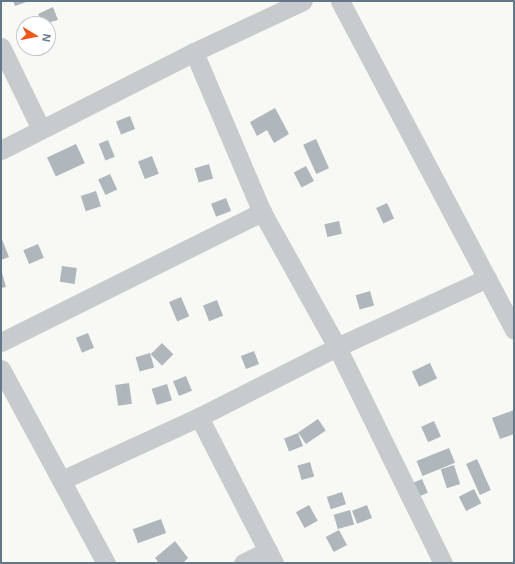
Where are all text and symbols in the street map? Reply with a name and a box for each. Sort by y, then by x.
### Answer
north arrow [16,16,56,56]
text: N [40,33,53,43]

